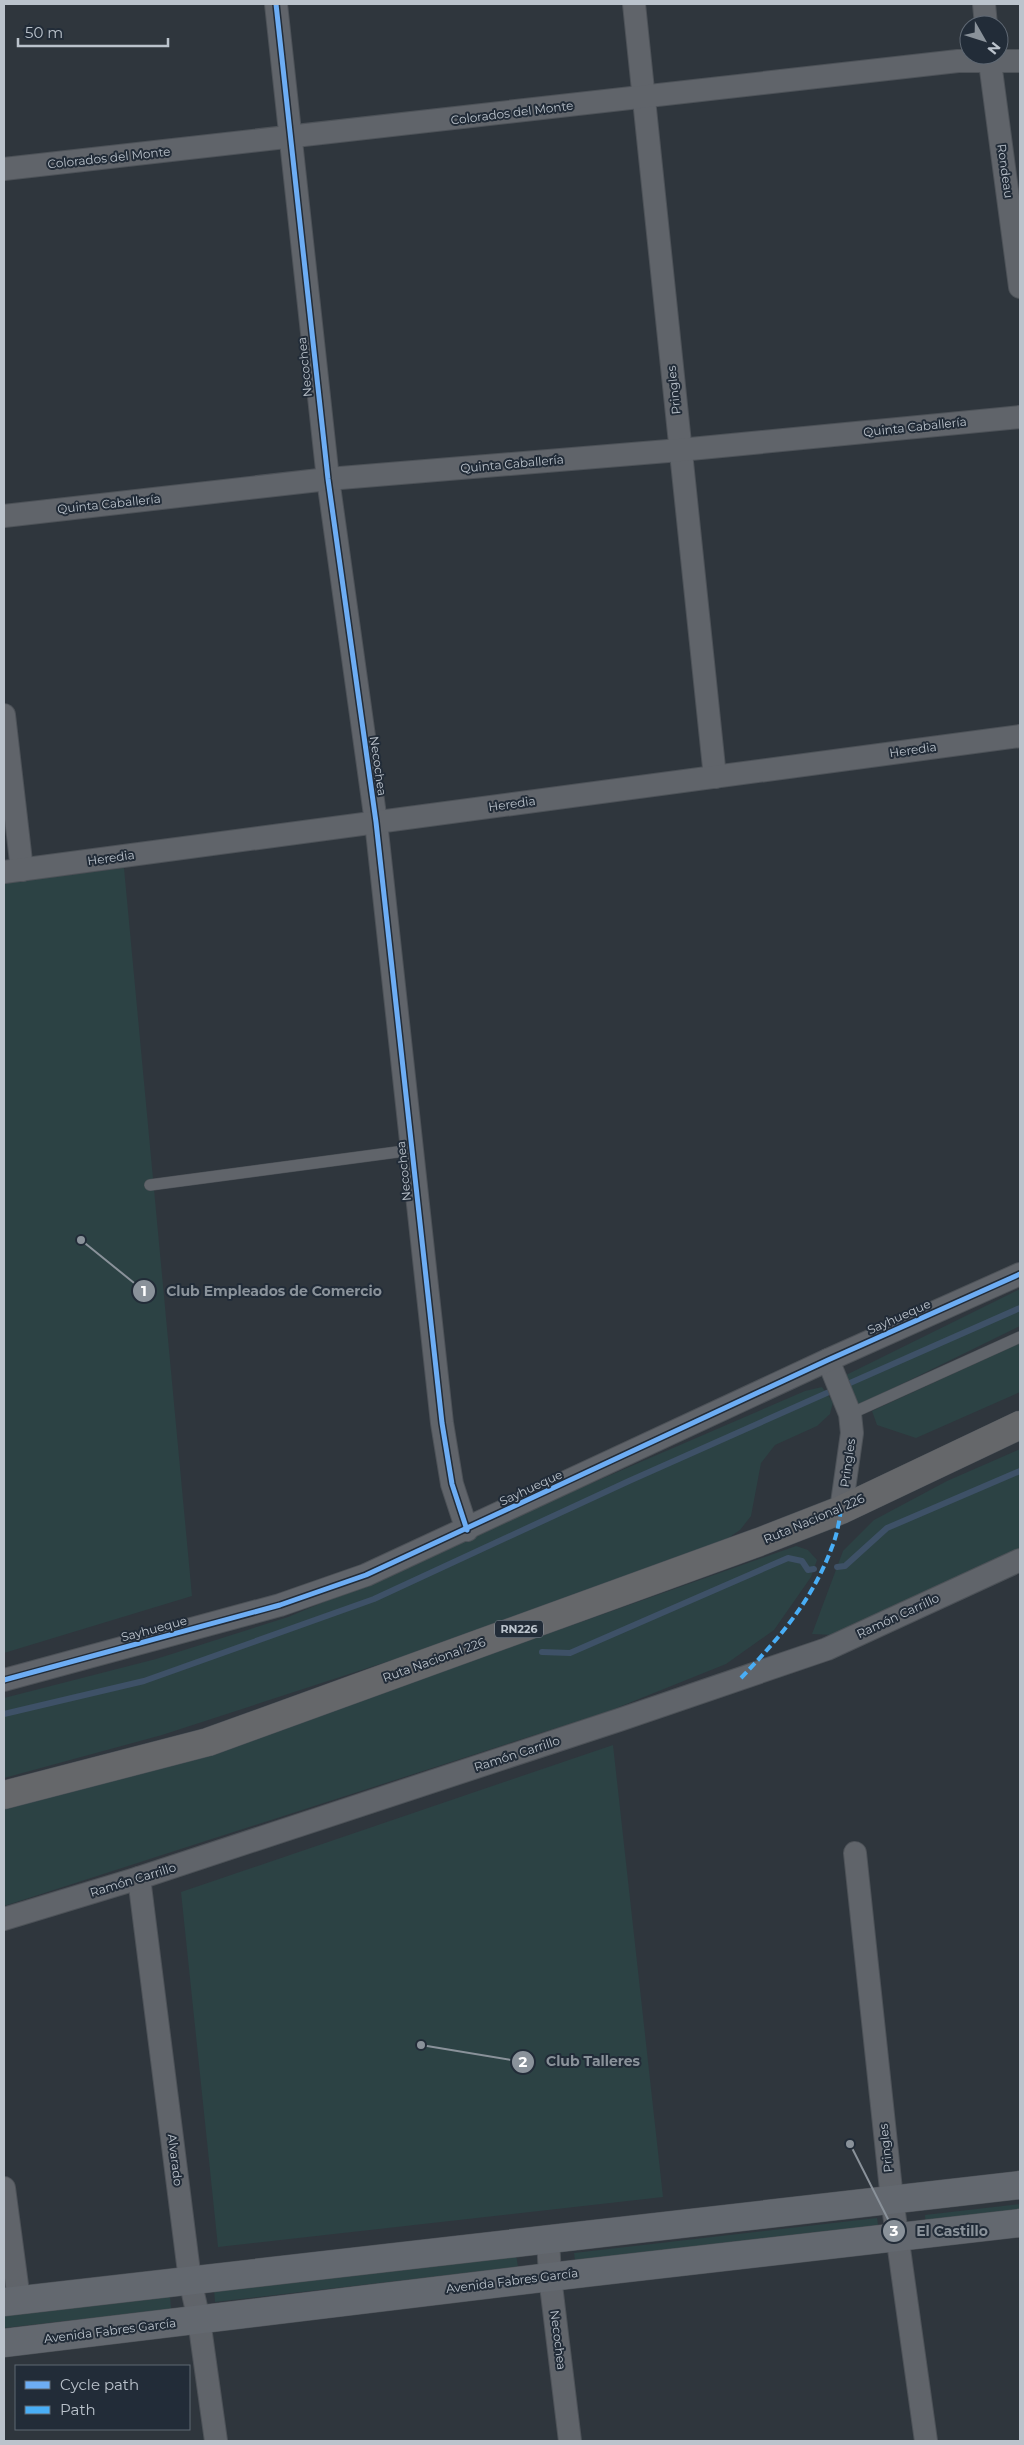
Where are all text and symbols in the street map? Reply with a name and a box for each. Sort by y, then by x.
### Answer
scale bar [18,15,168,47]
north arrow [959,15,1009,65]
text: 50 m [25,23,63,42]
text: N [984,38,1005,58]
street label: Colorados del Monte [450,98,574,127]
street label: Rondeau [994,143,1017,199]
street label: Colorados del Monte [47,144,171,171]
street label: Necochea [294,336,315,398]
street label: Pringles [663,365,684,415]
street label: Quinta Caballería [863,414,967,439]
street label: Quinta Caballería [460,452,564,475]
street label: Quinta Caballería [57,491,161,516]
street label: Necochea [367,735,390,797]
street label: Heredia [888,739,937,760]
street label: Heredia [487,793,536,814]
street label: Heredia [86,847,135,868]
street label: Necochea [393,1140,414,1202]
callout: Club Empleados de Comercio [131,1276,392,1305]
text: 1 [141,1281,147,1300]
text: Club Empleados de Comercio [166,1282,382,1300]
street label: Sayhueque [865,1296,933,1337]
street label: Pringles [837,1438,858,1488]
street label: Sayhueque [497,1466,565,1509]
street label: Ruta Nacional 226 [761,1490,867,1547]
street label: Ramón Carrillo [854,1590,941,1641]
street label: Sayhueque [119,1613,188,1645]
road number: RN226 [495,1620,543,1638]
street label: Ruta Nacional 226 [380,1634,487,1685]
street label: Ramón Carrillo [472,1733,562,1774]
street label: Ramón Carrillo [88,1859,178,1900]
callout: Club Talleres [511,2047,650,2076]
text: 2 [519,2052,528,2071]
text: Club Talleres [546,2052,641,2070]
street label: Pringles [875,2123,896,2173]
street label: Alvarado [165,2133,186,2187]
callout: El Castillo [882,2217,998,2246]
text: 3 [889,2221,899,2240]
text: El Castillo [916,2222,988,2240]
street label: Avenida Fabres García [445,2265,579,2296]
street label: Necochea [547,2309,570,2371]
street label: Avenida Fabres García [43,2315,177,2346]
legend [15,2365,190,2430]
text: Cycle path [60,2375,139,2394]
text: Path [60,2400,96,2419]

